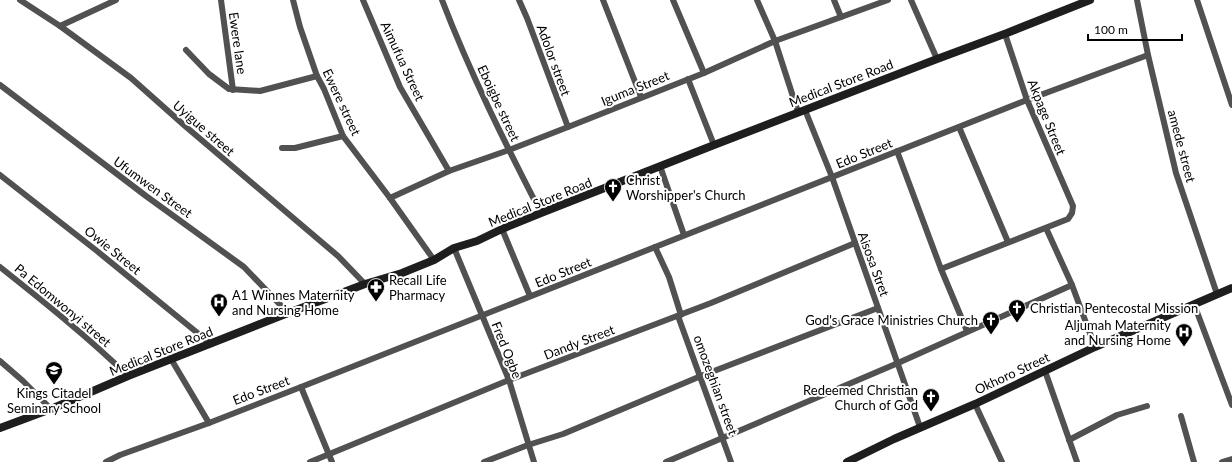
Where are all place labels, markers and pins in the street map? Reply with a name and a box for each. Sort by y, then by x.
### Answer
place label: Christ Worshipper's Church [626,172,746,203]
church icon: Christ Worshipper's Church [603,177,623,202]
place label: Recall Life Pharmacy [389,272,447,303]
pharmacy icon: Recall Life Pharmacy [366,277,386,302]
place label: A1 Winnes Maternity and Nursing Home [232,287,355,318]
hospital icon: A1 Winnes Maternity and Nursing Home [209,292,229,317]
church icon: Christian Pentecostal Mission [1007,298,1027,323]
place label: Christian Pentecostal Mission [1030,300,1198,316]
church icon: God's Grace Ministries Church [981,310,1001,335]
place label: God's Grace Ministries Church [805,312,978,328]
place label: Aljumah Maternity and Nursing Home [1064,317,1171,348]
hospital icon: Aljumah Maternity and Nursing Home [1174,322,1194,347]
school or university icon: Kings Citadel Seminary School [44,360,64,385]
place label: Redeemed Christian Church of God [803,382,918,413]
place label: Kings Citadel Seminary School [7,385,101,416]
church icon: Redeemed Christian Church of God [921,387,941,412]

